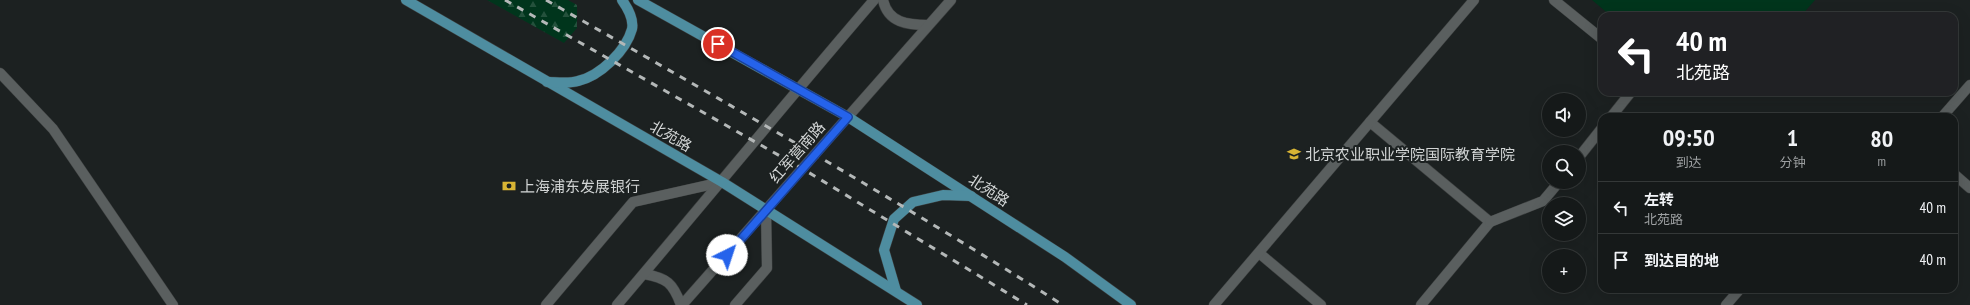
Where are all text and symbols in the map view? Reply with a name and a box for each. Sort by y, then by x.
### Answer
text: 40 m [1676,22,1727,59]
pin [701,27,735,61]
icon: left [1610,28,1662,80]
icon: arrive [707,33,729,55]
text: 北苑路 [1676,61,1730,84]
map controls [1542,93,1586,293]
button: sound [1542,93,1586,137]
street label: 北苑路 [647,117,695,155]
street label: 红军营南路 [765,117,829,187]
text: 09:50 [1663,122,1715,153]
text: 1 [1787,122,1798,153]
text: 80 [1870,123,1893,154]
place label: 北京农业职业学院国际教育学院 [1305,145,1515,164]
button: search [1542,145,1586,189]
school or university icon: 北京农业职业学院国际教育学院 [1286,146,1302,162]
text: m [1877,153,1886,170]
text: 到达 [1676,154,1702,171]
text: 分钟 [1779,154,1805,171]
street label: 北苑路 [965,170,1013,210]
place label: 上海浦东发展银行 [520,177,640,196]
bank icon: 上海浦东发展银行 [501,178,517,194]
text: 左转 [1644,190,1674,209]
button: layers [1542,197,1586,241]
icon: left [1610,197,1632,219]
text: 40 m [1920,198,1946,217]
text: 北苑路 [1644,211,1683,228]
position arrow [706,234,748,276]
button: + [1542,249,1586,293]
icon: arrive [1610,249,1632,271]
text: 40 m [1920,250,1946,269]
text: 到达目的地 [1644,251,1719,270]

